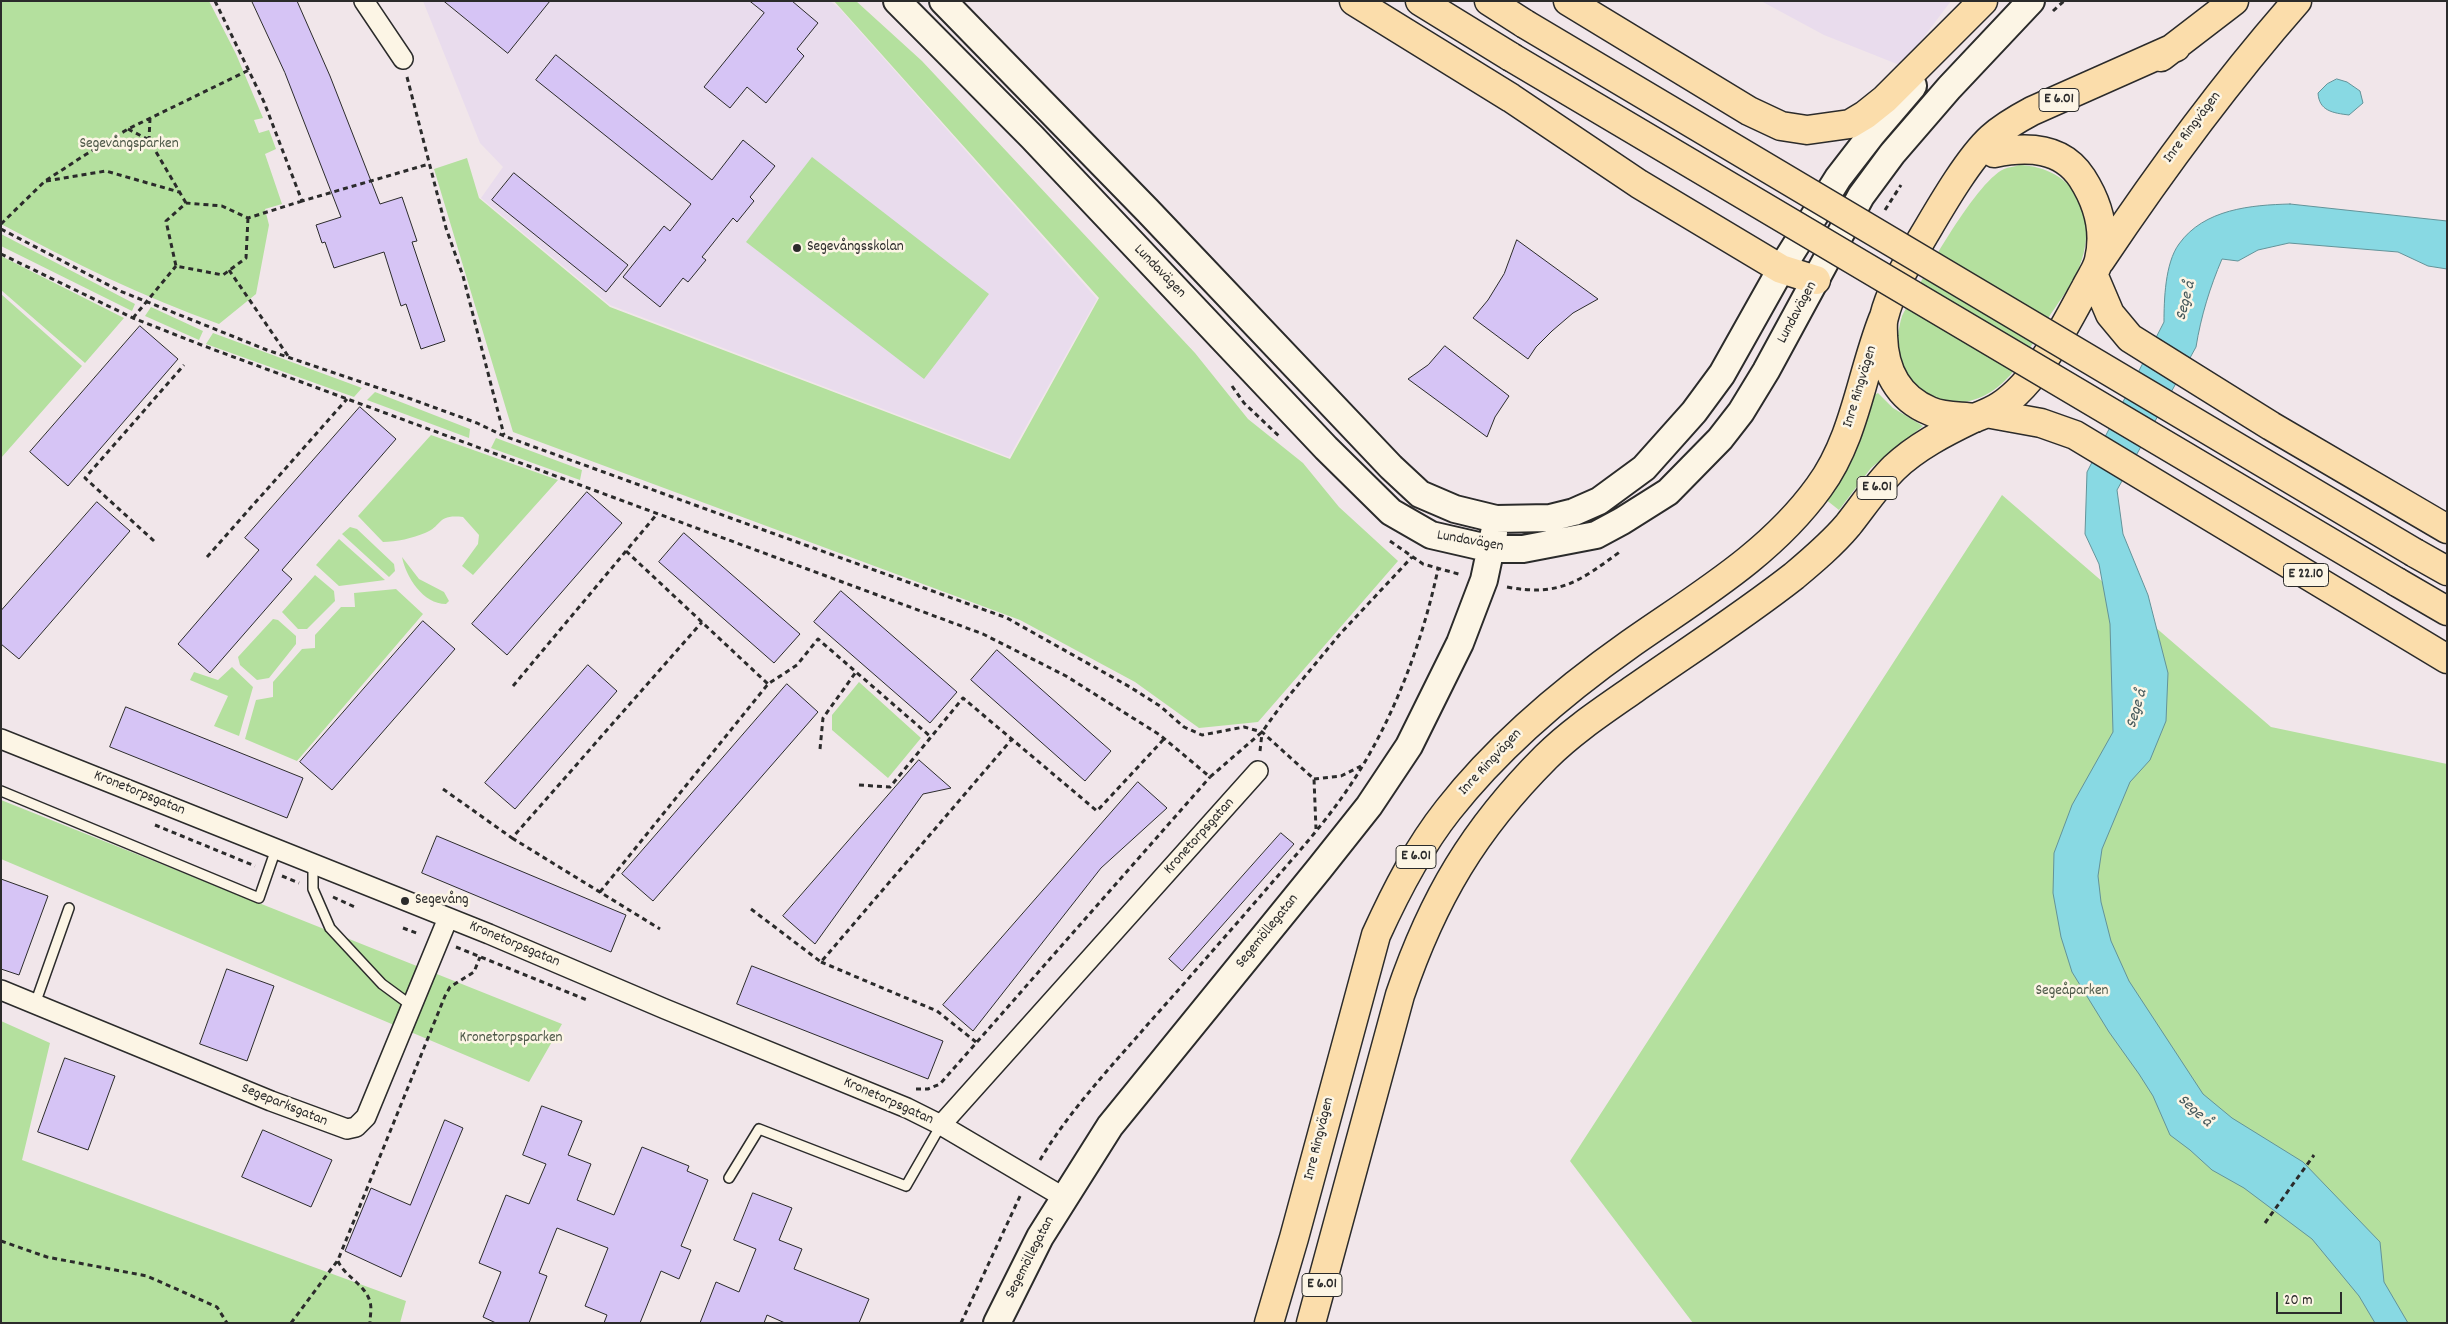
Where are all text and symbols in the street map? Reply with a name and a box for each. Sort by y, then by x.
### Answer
road number: E 6.01 [2039,88,2079,112]
street label: Inre Ringvägen [2160,89,2226,167]
park label: Segevångsparken [79,136,179,154]
place label: Segevångsskolan [807,239,904,257]
street label: Lundavägen [1129,241,1189,303]
marker: Segevångsskolan [791,242,803,254]
street label: Lundavägen [1774,279,1822,347]
water label: Sege å [2173,279,2201,323]
street label: Inre Ringvägen [1840,344,1882,430]
road number: E 6.01 [1857,476,1897,499]
street label: Lundavägen [1435,527,1505,557]
road number: E 22.10 [2284,564,2328,586]
water label: Sege å [2123,687,2153,731]
street label: Inre Ringvägen [1456,726,1526,800]
street label: Kronetorpsgatan [91,768,187,820]
street label: Kronetorpsgatan [1161,795,1239,879]
road number: E 6.01 [1396,846,1436,869]
street label: Segemöllegatan [1233,891,1303,973]
place label: Segevång [415,892,469,910]
marker: Segevång [399,895,411,907]
street label: Kronetorpsgatan [466,918,562,972]
park label: Segeåparken [2035,983,2109,1001]
park label: Kronetorpsparken [460,1030,562,1048]
street label: Kronetorpsgatan [840,1074,936,1130]
street label: Segeparksgatan [238,1081,330,1131]
water label: Sege å [2173,1092,2215,1132]
street label: Inre Ringvägen [1301,1096,1339,1182]
street label: Segemöllegatan [1003,1214,1059,1302]
road number: E 6.01 [1302,1274,1342,1296]
scale bar [2278,1282,2344,1314]
text: 20 m [2284,1290,2312,1312]

